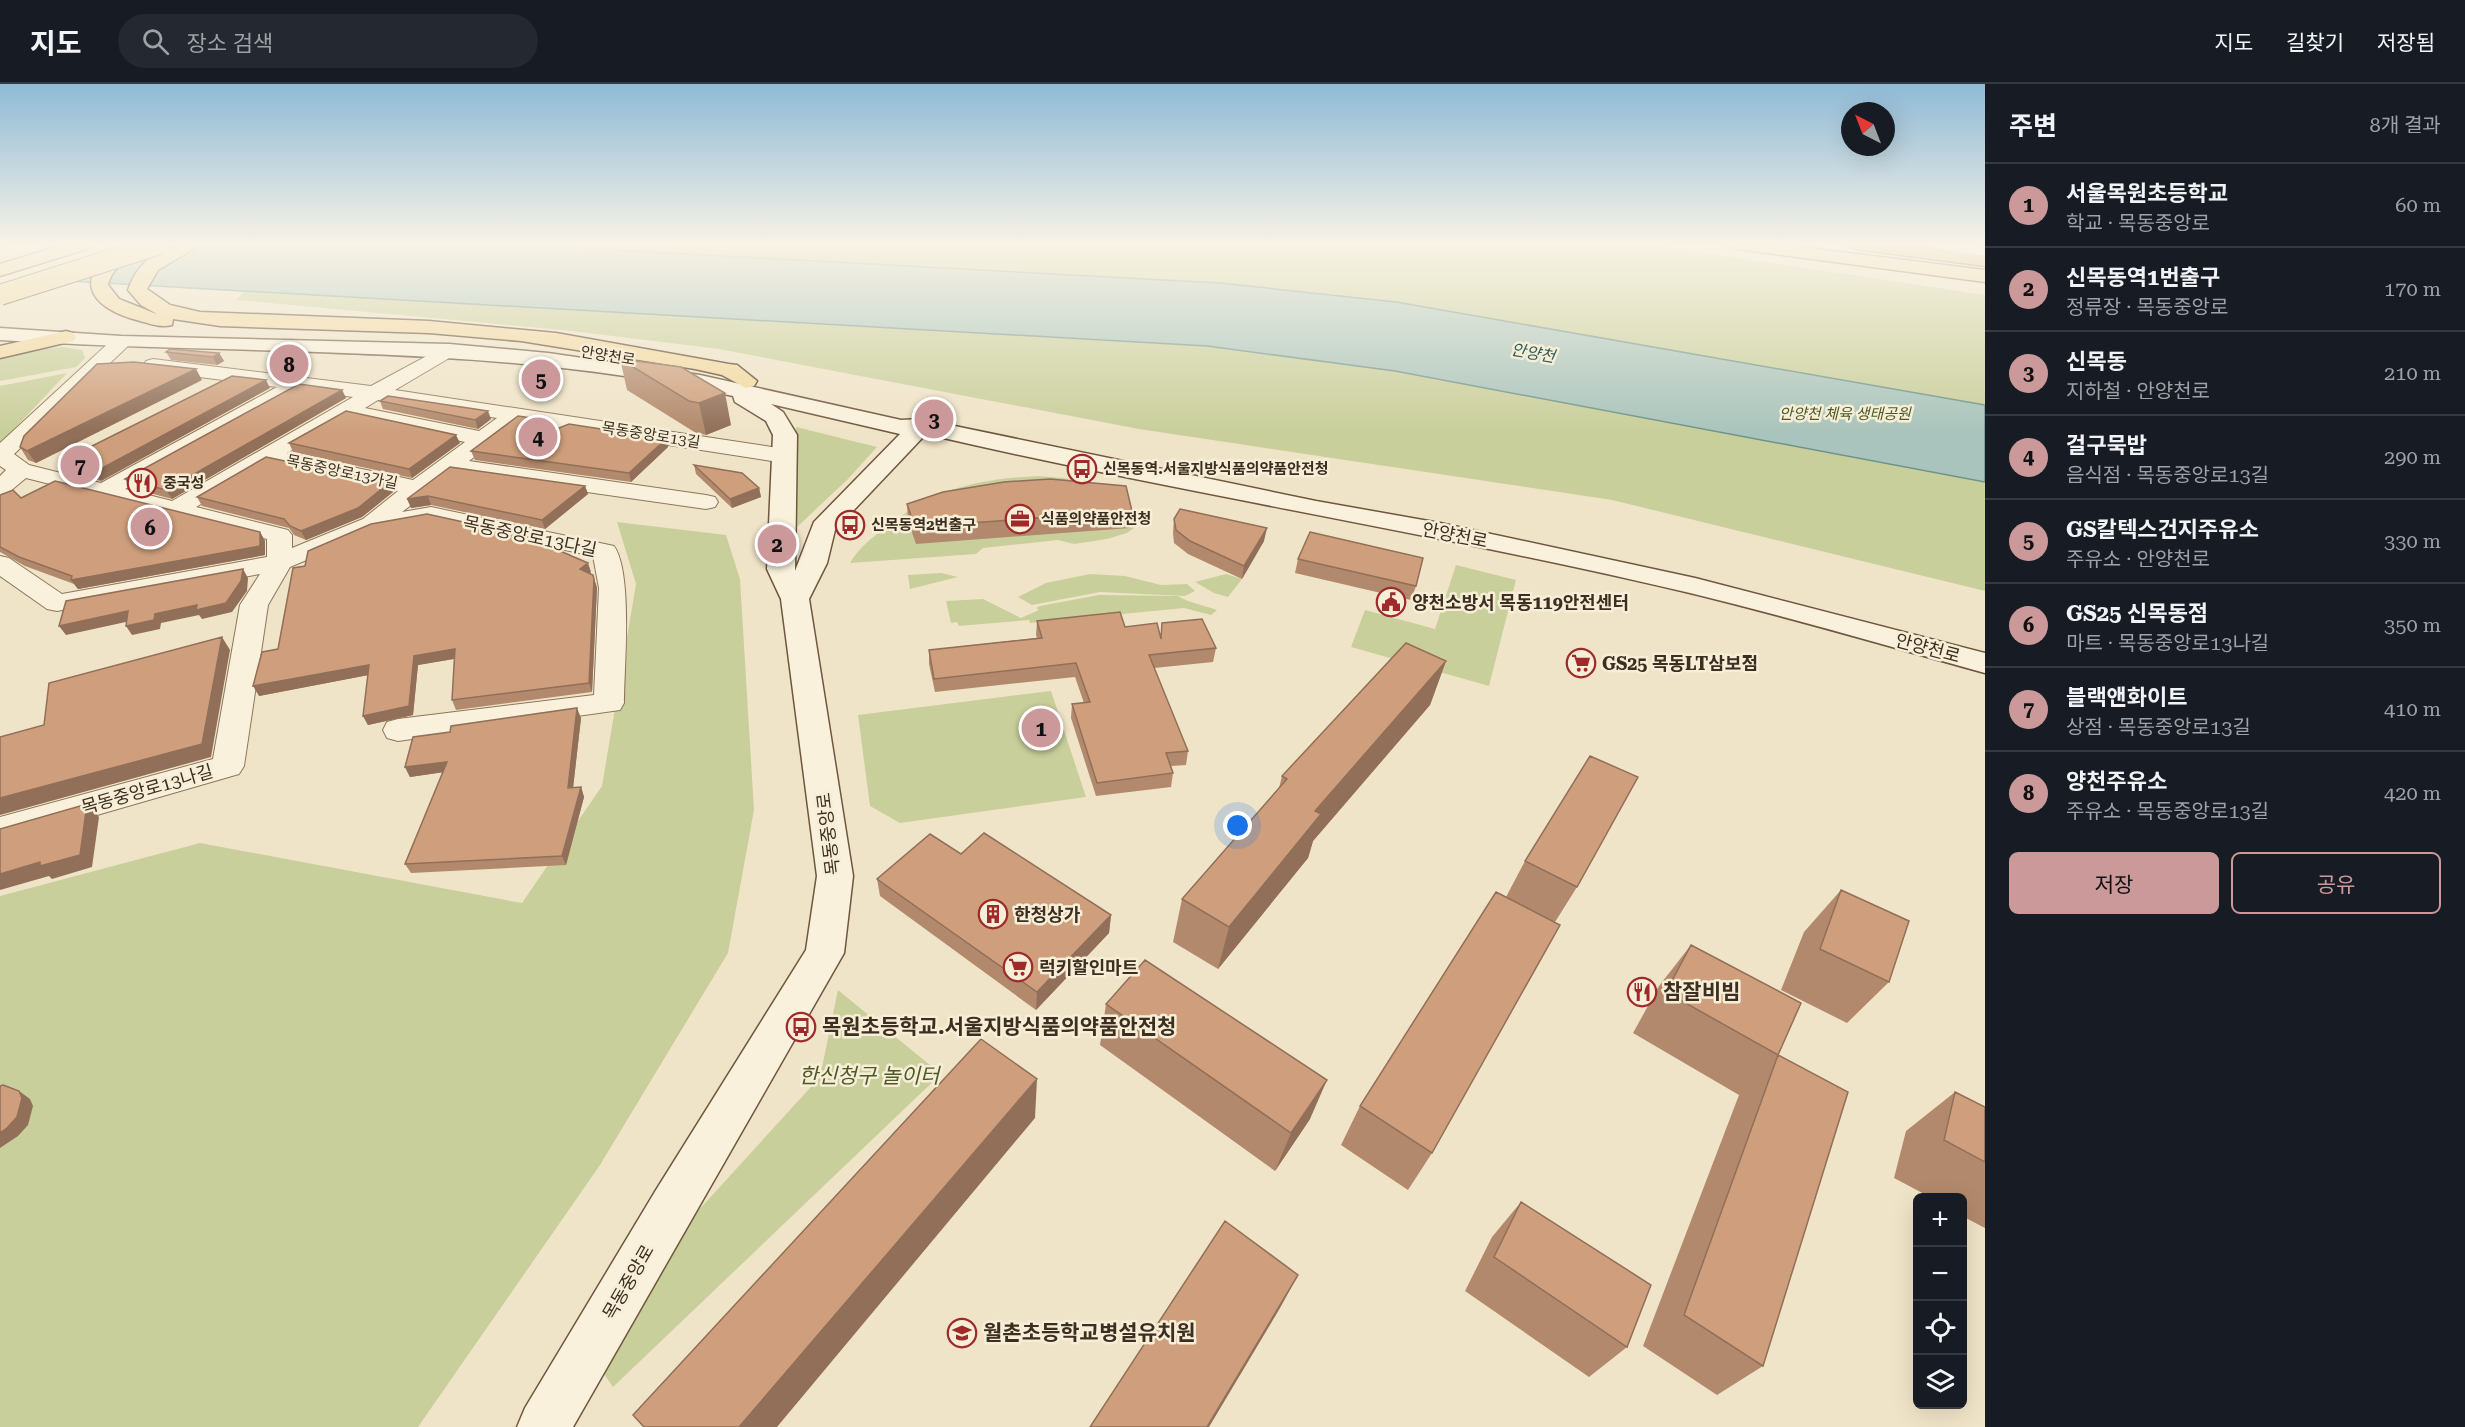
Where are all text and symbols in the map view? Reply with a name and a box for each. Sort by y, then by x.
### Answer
search box [118,14,538,68]
icon: search [139,25,172,58]
text: 지도 [30,27,82,60]
text: 장소 검색 [187,31,273,56]
text: 지도 [2214,31,2253,55]
text: 길찾기 [2286,31,2344,55]
text: 저장됨 [2377,31,2435,55]
north arrow [1841,102,1895,156]
text: 주변 [2009,111,2057,141]
text: 8개 결과 [2370,113,2441,137]
text: 서울목원초등학교 [2066,181,2228,206]
text: 1 [2023,193,2034,217]
text: 60 m [2395,193,2441,217]
text: 학교 · 목동중앙로 [2066,211,2210,235]
text: 신목동역1번출구 [2066,265,2220,290]
text: 2 [2023,277,2034,301]
text: 170 m [2384,277,2441,301]
text: 정류장 · 목동중앙로 [2066,295,2228,319]
water label: 안양천 [1510,340,1559,367]
pin: 8 [270,342,308,386]
street label: 안양천로 [579,343,637,369]
text: 신목동 [2066,349,2127,374]
pin: 5 [522,356,560,402]
text: 3 [2023,361,2034,385]
text: 210 m [2384,361,2441,385]
text: 지하철 · 안양천로 [2066,379,2210,403]
pin: 3 [914,396,954,442]
park label: 안양천 체육 생태공원 [1779,405,1912,423]
pin: 4 [518,414,558,460]
street label: 목동중앙로13길 [600,418,702,452]
text: 걸구묵밥 [2066,433,2147,458]
pin: 7 [60,442,100,488]
text: 4 [2023,445,2034,469]
text: 290 m [2384,445,2441,469]
street label: 목동중앙로13가길 [285,451,399,493]
bus stop icon: 신목동역.서울지방식품의약품안전청 [1066,453,1098,485]
place label: 신목동역.서울지방식품의약품안전청 [1103,460,1329,478]
text: 음식점 · 목동중앙로13길 [2066,463,2269,487]
restaurant icon: 중국성 [126,467,158,499]
place label: 중국성 [163,474,204,492]
office icon: 식품의약품안전청 [1004,503,1036,535]
pin: 6 [130,504,170,550]
bus stop icon: 신목동역2번출구 [834,509,866,541]
place label: 식품의약품안전청 [1041,510,1151,528]
street label: 목동중앙로13다길 [461,512,599,560]
place label: 신목동역2번출구 [871,516,976,534]
text: GS칼텍스건지주유소 [2066,517,2259,542]
street label: 안양천로 [1420,518,1490,552]
pin: 2 [758,522,796,566]
text: 5 [2023,529,2034,553]
text: 330 m [2384,529,2441,553]
text: 주유소 · 안양천로 [2066,547,2210,571]
public building icon: 양천소방서 목동119안전센터 [1375,586,1407,618]
place label: 양천소방서 목동119안전센터 [1412,592,1629,613]
text: GS25 신목동점 [2066,601,2208,626]
text: 6 [2023,613,2034,637]
text: 350 m [2384,613,2441,637]
street label: 안양천로 [1893,629,1963,667]
text: 마트 · 목동중앙로13나길 [2066,631,2269,655]
supermarket icon: GS25 목동LT삼보점 [1565,647,1597,679]
place label: GS25 목동LT삼보점 [1602,653,1758,674]
text: 블랙앤화이트 [2066,685,2187,710]
text: 7 [2023,697,2034,721]
text: 410 m [2384,697,2441,721]
pin: 1 [1022,706,1060,750]
text: 상점 · 목동중앙로13길 [2066,715,2251,739]
street label: 목동중앙로13나길 [79,760,215,818]
text: 양천주유소 [2066,769,2167,794]
text: 8 [2023,781,2034,805]
text: 420 m [2384,781,2441,805]
street label: 목동중앙로 [813,792,843,876]
text: 주유소 · 목동중앙로13길 [2066,799,2269,823]
your location [1223,811,1252,840]
button: 저장 [2009,852,2219,914]
button: 공유 [2231,852,2441,914]
building icon: 한청상가 [977,898,1009,930]
place label: 한청상가 [1014,904,1081,925]
supermarket icon: 럭키할인마트 [1002,951,1034,983]
place label: 럭키할인마트 [1039,957,1138,978]
restaurant icon: 참잘비빔 [1626,976,1658,1008]
place label: 참잘비빔 [1663,980,1740,1004]
bus stop icon: 목원초등학교.서울지방식품의약품안전청 [785,1011,817,1043]
place label: 목원초등학교.서울지방식품의약품안전청 [822,1015,1176,1039]
park label: 한신청구 놀이터 [799,1064,942,1088]
map controls [1913,1193,1967,1409]
button: + [1913,1193,1967,1247]
street label: 목동중앙로 [598,1241,658,1323]
button: − [1913,1247,1967,1301]
button: locate [1913,1301,1967,1355]
school or university icon: 월촌초등학교병설유치원 [946,1317,978,1349]
place label: 월촌초등학교병설유치원 [983,1321,1196,1345]
button: layers [1913,1355,1967,1409]

